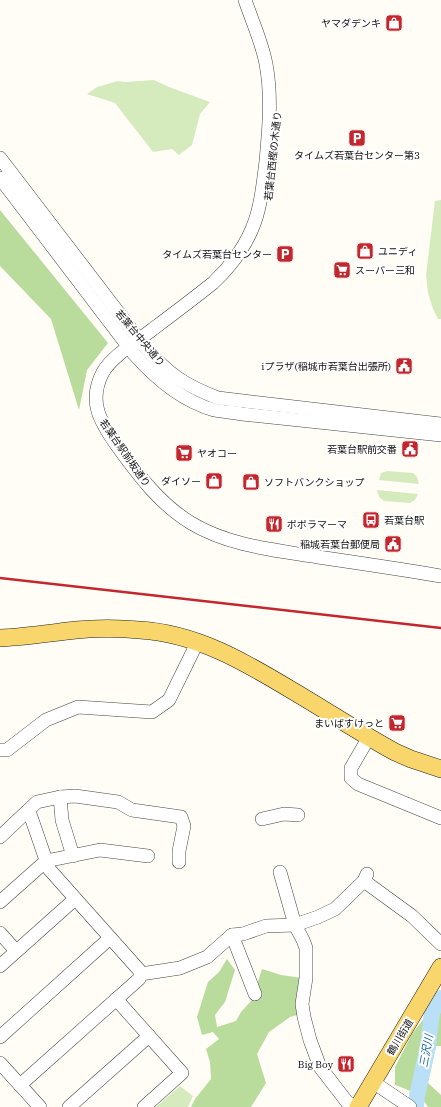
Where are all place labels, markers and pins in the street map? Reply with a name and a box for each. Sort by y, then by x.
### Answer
shop icon: ヤマダデンキ [384,13,404,33]
place label: ヤマダデンキ [321,17,381,30]
parking icon: タイムズ若葉台センター第3 [347,128,367,148]
place label: タイムズ若葉台センター第3 [294,149,420,162]
shop icon: ユニディ [355,241,375,261]
parking icon: タイムズ若葉台センター [275,244,295,264]
place label: ユニディ [378,245,417,258]
place label: タイムズ若葉台センター [162,248,272,261]
supermarket icon: スーパー三和 [332,260,352,280]
place label: スーパー三和 [355,264,415,277]
public building icon: iプラザ(稲城市若葉台出張所) [394,356,414,376]
place label: iプラザ(稲城市若葉台出張所) [261,360,391,373]
public building icon: 若葉台駅前交番 [400,439,420,459]
supermarket icon: ヤオコー [174,443,194,463]
place label: 若葉台駅前交番 [327,443,397,456]
place label: ヤオコー [197,447,237,460]
shop icon: ダイソー [204,471,224,491]
shop icon: ソフトバンクショップ [241,472,261,492]
place label: ダイソー [161,475,201,488]
place label: ソフトバンクショップ [264,476,365,489]
bus stop icon: 若葉台駅 [361,510,381,530]
restaurant icon: ポポラマーマ [264,514,284,534]
place label: 若葉台駅 [384,514,425,527]
place label: ポポラマーマ [287,518,347,531]
public building icon: 稲城若葉台郵便局 [383,534,403,554]
place label: 稲城若葉台郵便局 [300,538,380,551]
supermarket icon: まいばすけっと [387,713,407,733]
place label: まいばすけっと [314,717,384,730]
restaurant icon: Big Boy [336,1054,356,1074]
place label: Big Boy [298,1058,334,1071]

